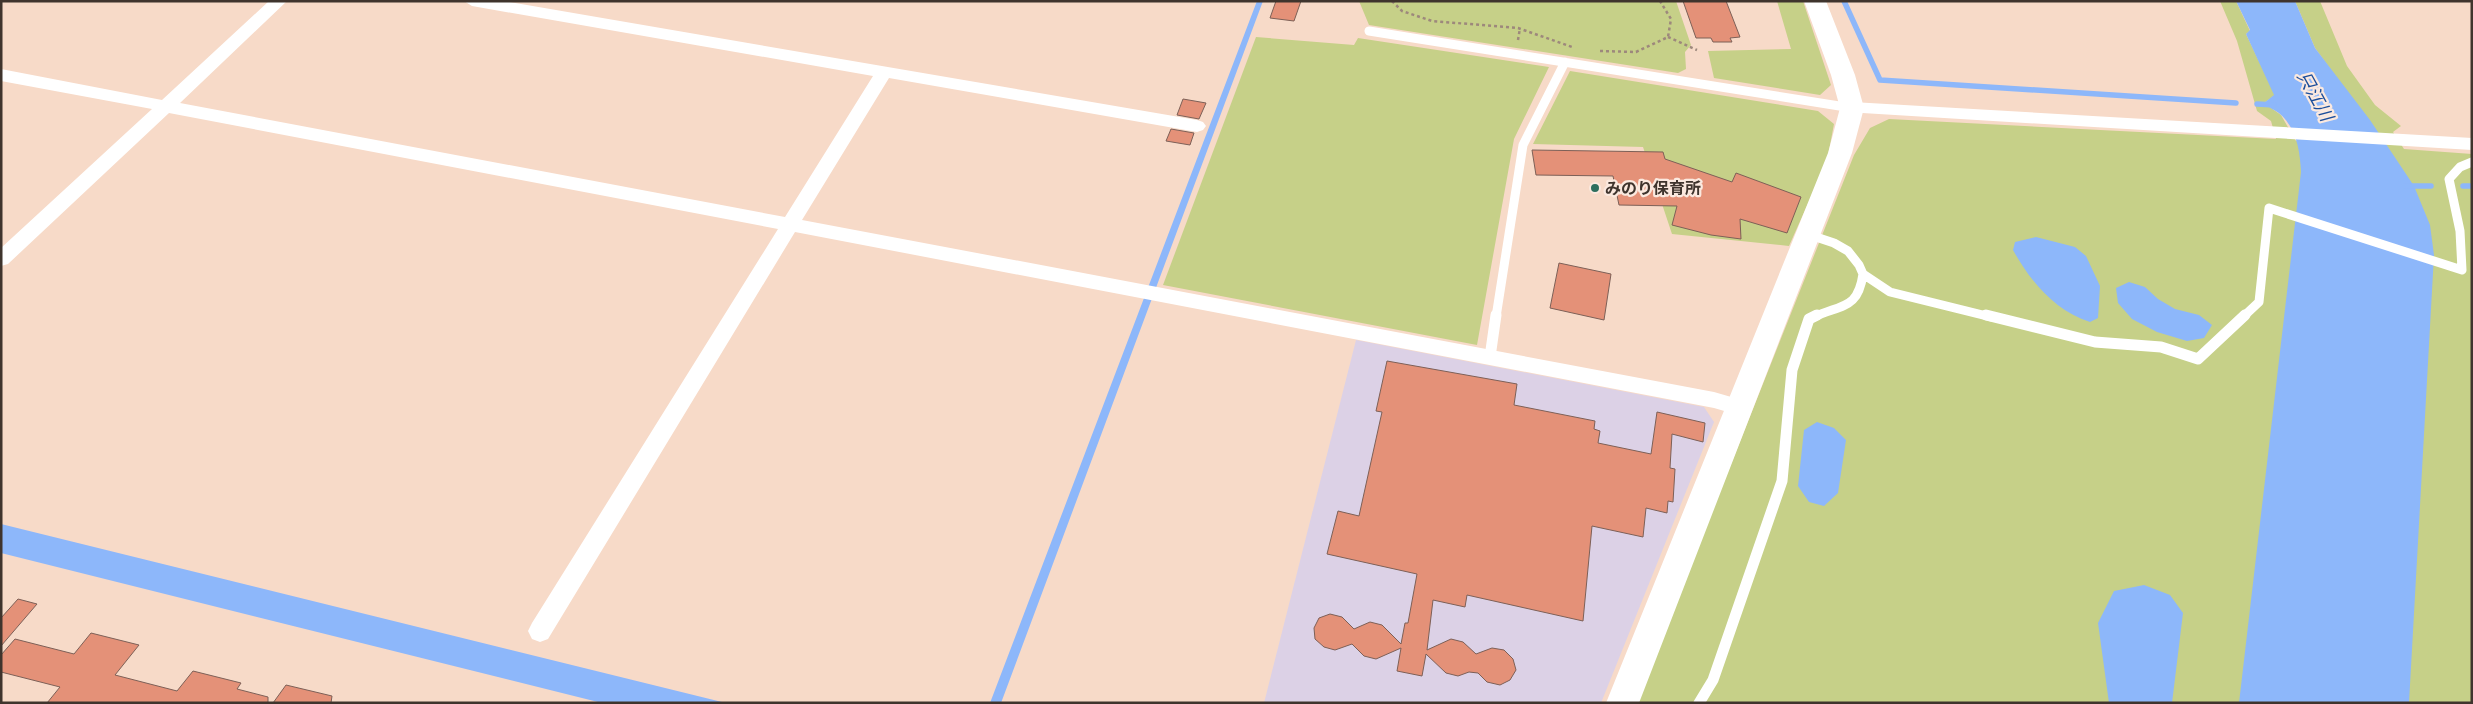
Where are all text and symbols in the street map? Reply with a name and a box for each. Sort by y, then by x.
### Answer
water label: 只江川 [2293,67,2340,126]
place label: みのり保育所 [1605,178,1701,197]
marker: みのり保育所 [1589,182,1601,194]

